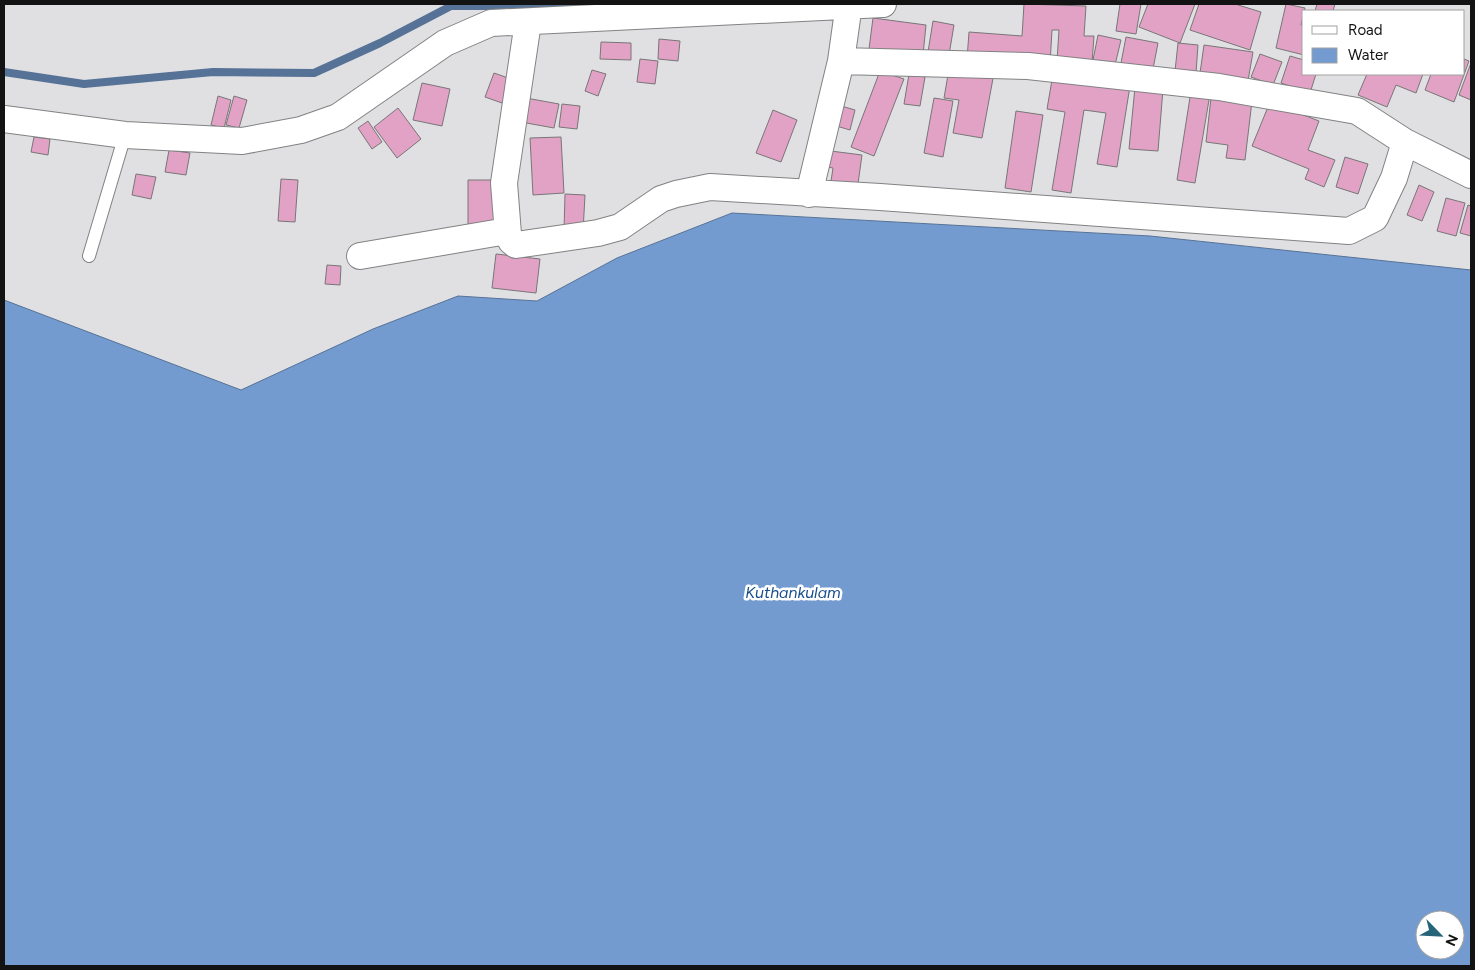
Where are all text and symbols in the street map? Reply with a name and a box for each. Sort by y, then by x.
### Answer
legend [1302,10,1465,75]
text: Road [1348,21,1383,39]
text: Water [1348,46,1388,64]
water label: Kuthankulam [745,583,841,602]
north arrow [1415,910,1465,960]
text: N [1441,932,1461,948]

